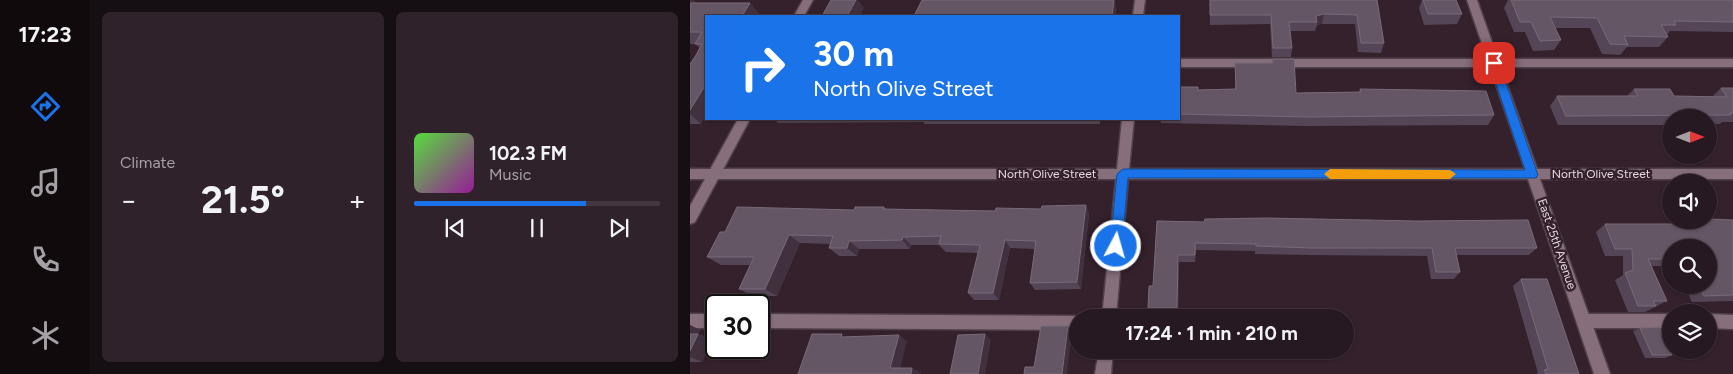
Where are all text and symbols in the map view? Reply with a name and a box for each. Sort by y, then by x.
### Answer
text: 17:23 [18,21,72,48]
text: 30 m [813,33,894,75]
icon: right [730,35,795,100]
pin [1473,42,1515,84]
icon: arrive [1480,49,1508,77]
text: North Olive Street [813,75,994,102]
icon: directions [28,89,63,124]
north arrow [1662,109,1718,164]
map controls [1662,109,1717,359]
text: 102.3 FM [489,142,567,165]
text: Climate [120,153,175,172]
icon: music [28,165,63,200]
text: Music [489,165,531,184]
street label: North Olive Street [998,167,1097,181]
street label: North Olive Street [1552,167,1651,181]
button: sound [1662,174,1717,229]
text: 21.5° [201,177,285,223]
text: − [120,183,137,217]
text: + [349,183,366,217]
street label: East 25th Avenue [1535,197,1579,291]
icon: previous [441,214,469,242]
icon: pause [523,214,551,242]
icon: next [605,214,633,242]
position arrow [1089,219,1141,271]
button: search [1662,239,1717,294]
icon: phone [28,242,63,277]
speed limit sign: 30 [705,294,770,359]
button: layers [1662,304,1717,359]
icon: climate [28,318,63,353]
text: 17:24 · 1 min · 210 m [1125,322,1298,345]

